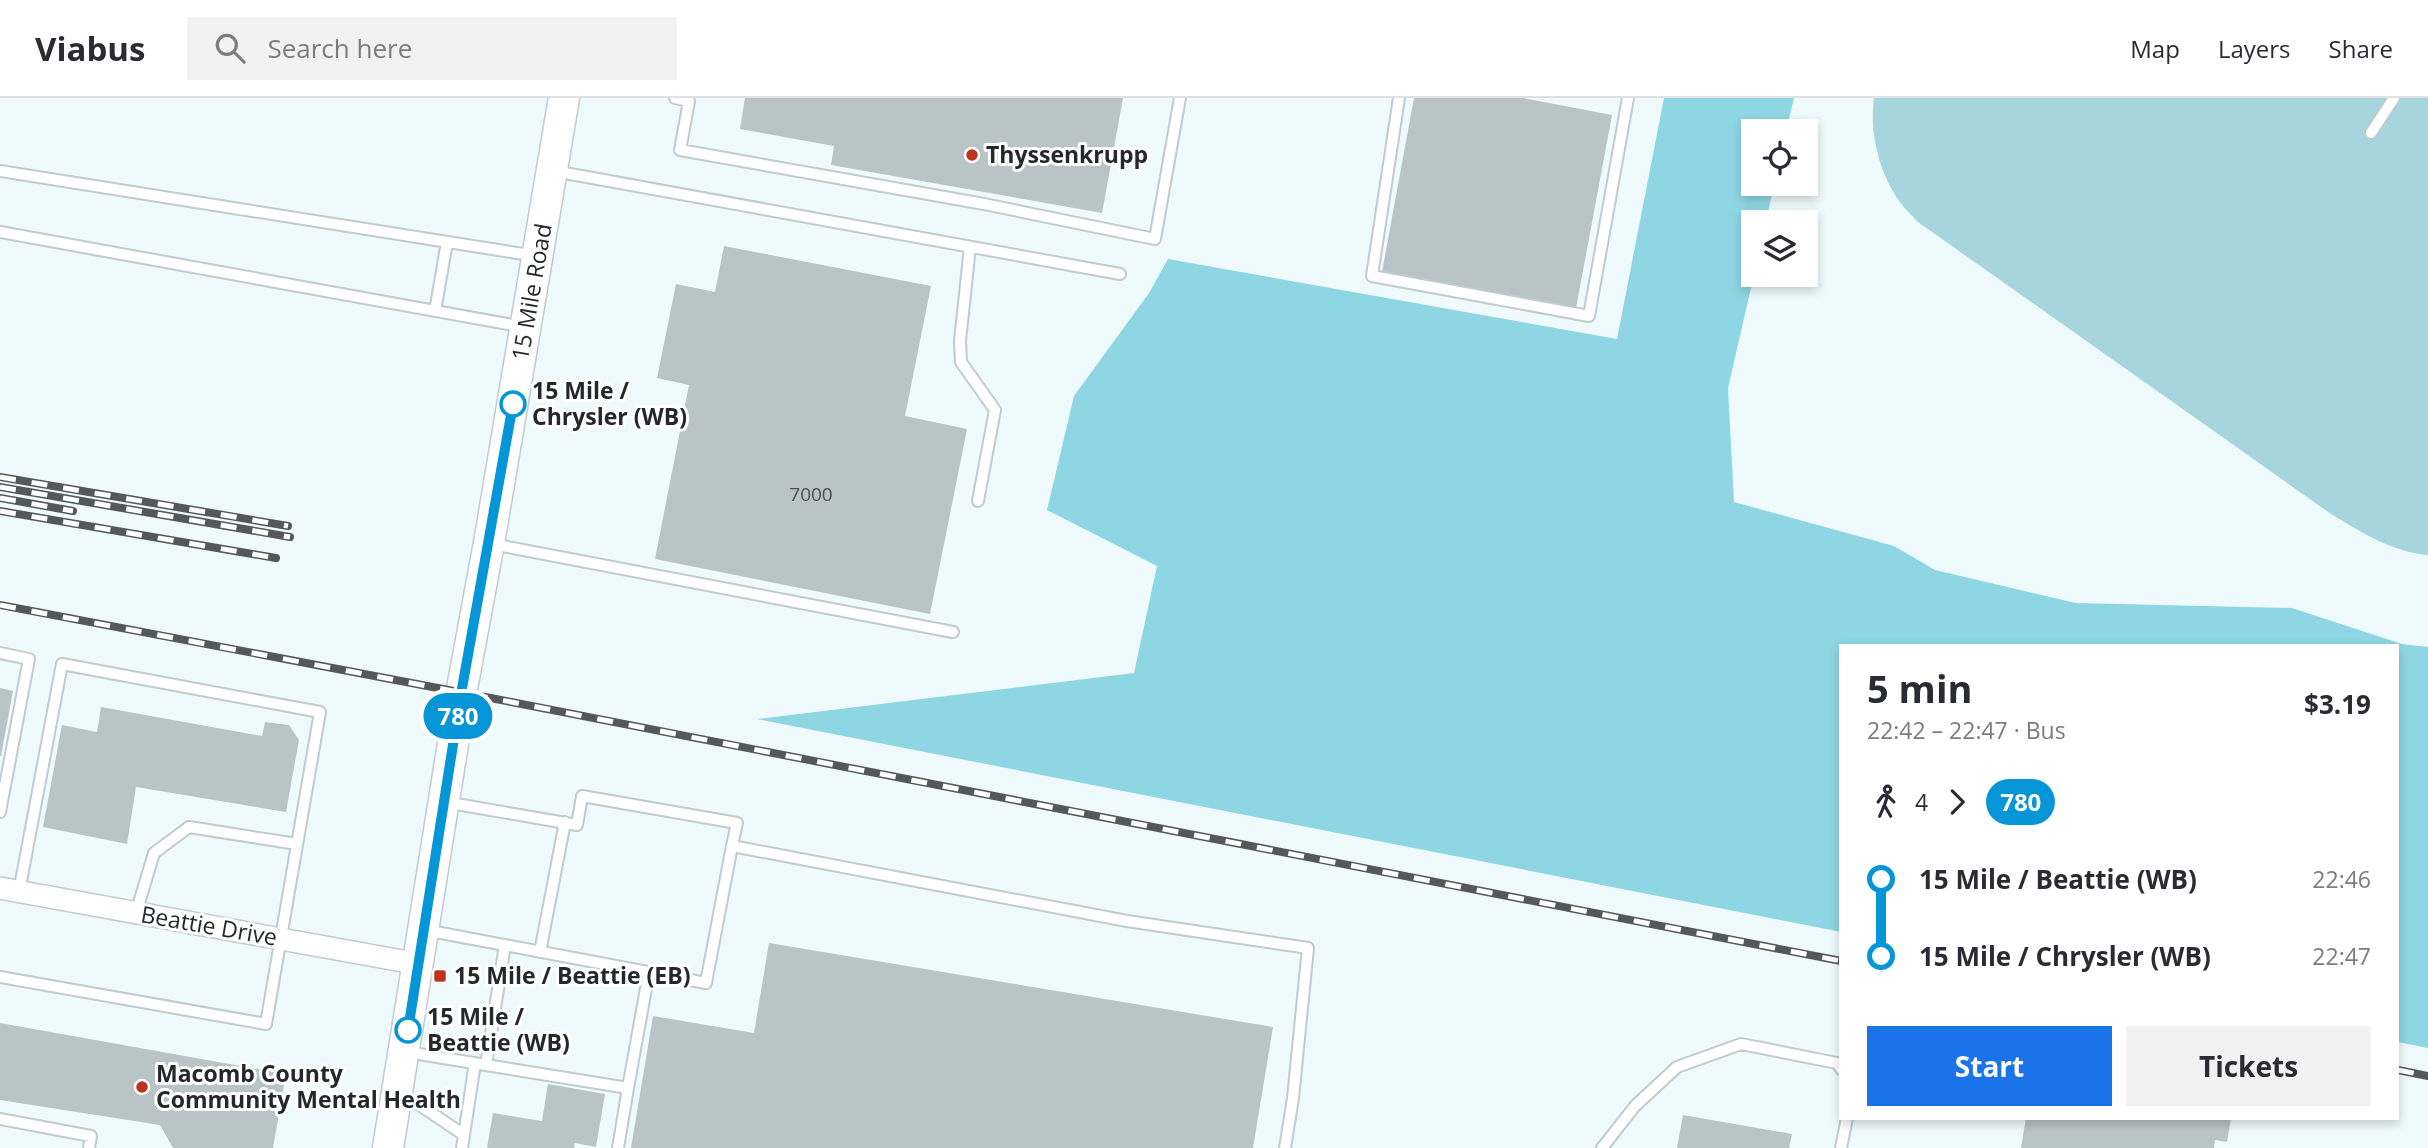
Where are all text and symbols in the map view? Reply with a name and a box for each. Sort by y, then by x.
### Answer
search box [187,17,677,80]
text: Viabus [35,26,145,71]
icon: search [211,29,249,67]
text: Search here [267,30,412,66]
text: Map [2130,32,2180,65]
text: Layers [2218,32,2291,65]
text: Share [2329,32,2393,65]
map controls [1741,119,1818,287]
button: locate [1741,119,1818,196]
place label: Thyssenkrupp [986,138,1148,170]
marker: Thyssenkrupp [964,147,980,163]
button: layers [1741,210,1818,287]
street label: 15 Mile Road [503,221,559,363]
place label: 15 Mile / Chrysler (WB) [532,374,687,432]
marker: 15 Mile / Chrysler (WB) [500,391,526,417]
house number: 7000 [789,481,833,507]
text: 5 min [1867,662,1972,714]
text: $3.19 [2304,686,2371,722]
line badge: 780 [418,693,498,739]
text: 780 [437,699,479,732]
text: 22:42 – 22:47 · Bus [1867,714,2066,746]
icon: walk [1867,783,1905,821]
icon: forward [1938,783,1976,821]
text: 780 [2000,785,2041,818]
text: 4 [1915,786,1928,818]
text: 15 Mile / Beattie (WB) [1919,861,2197,897]
text: 22:46 [2312,863,2371,895]
street label: Beattie Drive [138,897,280,953]
text: 15 Mile / Chrysler (WB) [1919,938,2211,974]
text: 22:47 [2312,940,2371,972]
place label: 15 Mile / Beattie (EB) [454,959,690,991]
marker: 15 Mile / Beattie (EB) [432,968,448,984]
place label: 15 Mile / Beattie (WB) [427,1000,570,1058]
marker: 15 Mile / Beattie (WB) [395,1017,421,1043]
button: Start [1867,1026,2112,1106]
button: Tickets [2126,1026,2371,1106]
place label: Macomb County Community Mental Health [156,1057,461,1115]
marker: Macomb County Community Mental Health [134,1079,150,1095]

